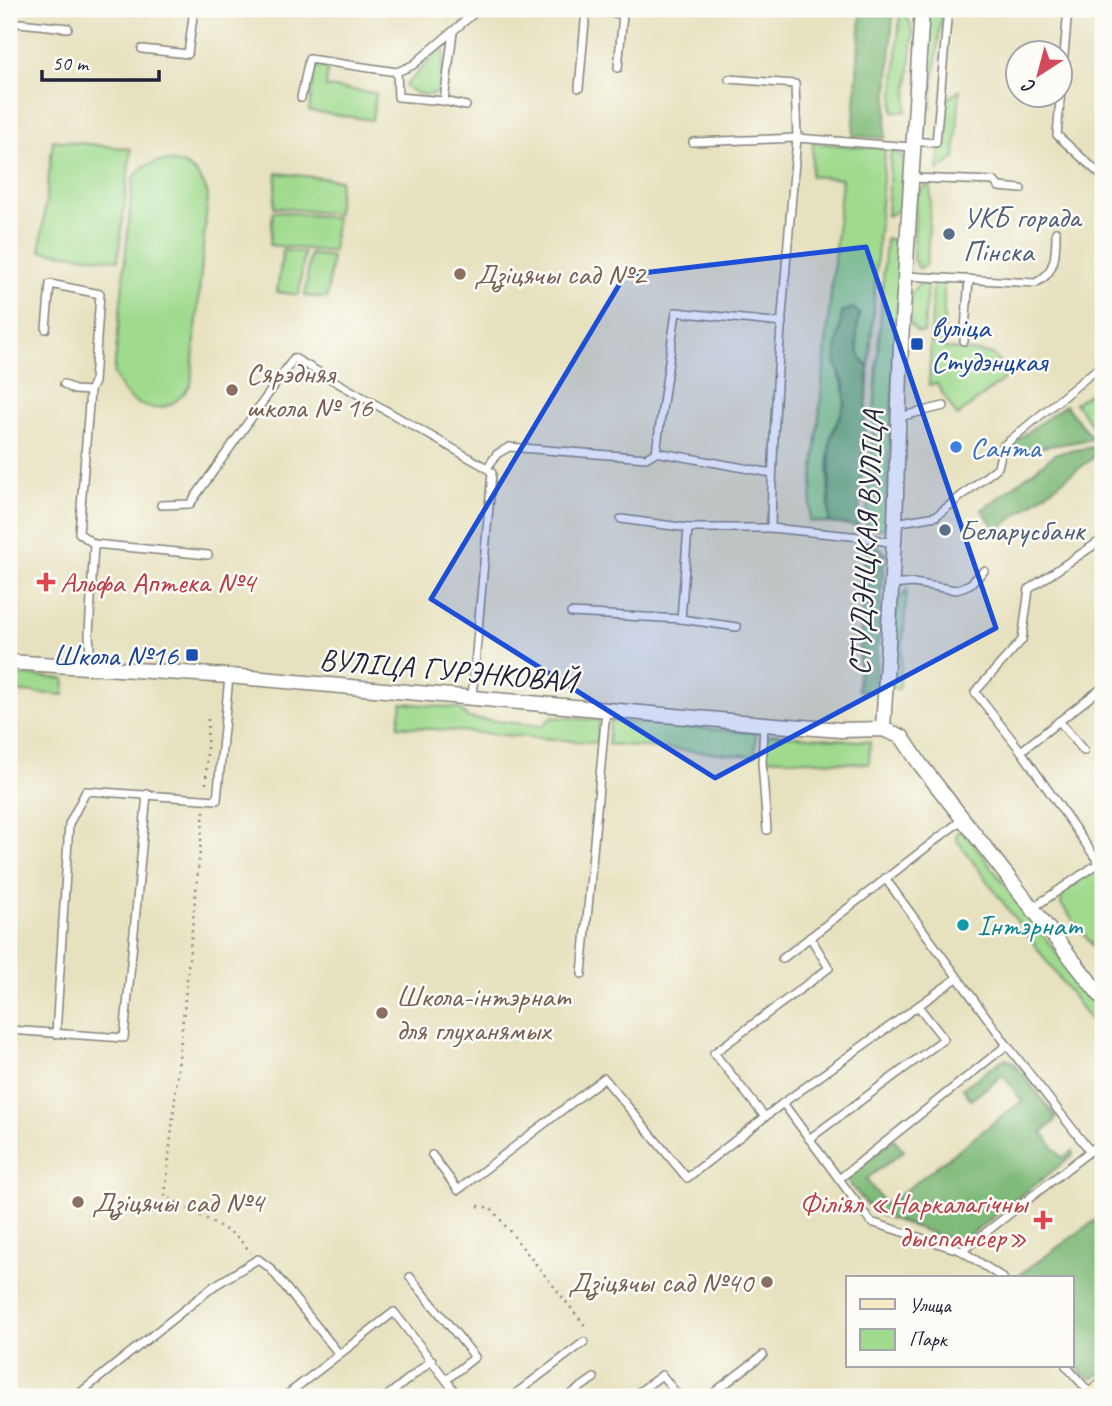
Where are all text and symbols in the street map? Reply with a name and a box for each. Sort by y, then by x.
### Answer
scale bar [42,38,159,82]
north arrow [1004,38,1074,108]
text: 50 m [52,50,90,76]
text: С [1017,73,1040,99]
place label: УКБ горада Пінска [963,198,1083,270]
marker: УКБ горада Пінска [941,226,957,242]
place label: Дзіцячы сад №2 [474,255,648,293]
marker: Дзіцячы сад №2 [452,266,468,282]
place label: вуліца Студэнцкая [931,308,1050,380]
marker: вуліца Студэнцкая [909,336,925,352]
place label: Сярэдняя школа № 16 [246,354,374,426]
marker: Сярэдняя школа № 16 [224,382,240,398]
street label: СТУДЭНЦКАЯ ВУЛІЦА [840,408,892,676]
place label: Санта [970,428,1042,466]
marker: Санта [948,439,964,455]
place label: Беларусбанк [959,511,1087,549]
marker: Беларусбанк [937,522,953,538]
place label: Альфа Аптека №4 [60,563,258,601]
marker: Альфа Аптека №4 [38,574,54,590]
place label: Школа №16 [53,636,179,674]
street label: ВУЛІЦА ГУРЭНКОВАЙ [318,640,583,701]
marker: Школа №16 [184,647,200,663]
place label: Інтэрнат [977,906,1083,944]
marker: Інтэрнат [955,917,971,933]
place label: Школа-інтэрнат для глуханямых [396,977,572,1049]
marker: Школа-інтэрнат для глуханямых [374,1005,390,1021]
place label: Дзіцячы сад №4 [92,1183,266,1221]
place label: Філіял «Наркалагічны дыспансер» [799,1184,1029,1256]
marker: Дзіцячы сад №4 [70,1194,86,1210]
marker: Філіял «Наркалагічны дыспансер» [1033,1210,1053,1230]
place label: Дзіцячы сад №40 [568,1263,755,1301]
marker: Дзіцячы сад №40 [759,1274,775,1290]
legend [846,1276,1074,1368]
text: Улица [909,1292,952,1318]
text: Парк [909,1326,949,1352]

